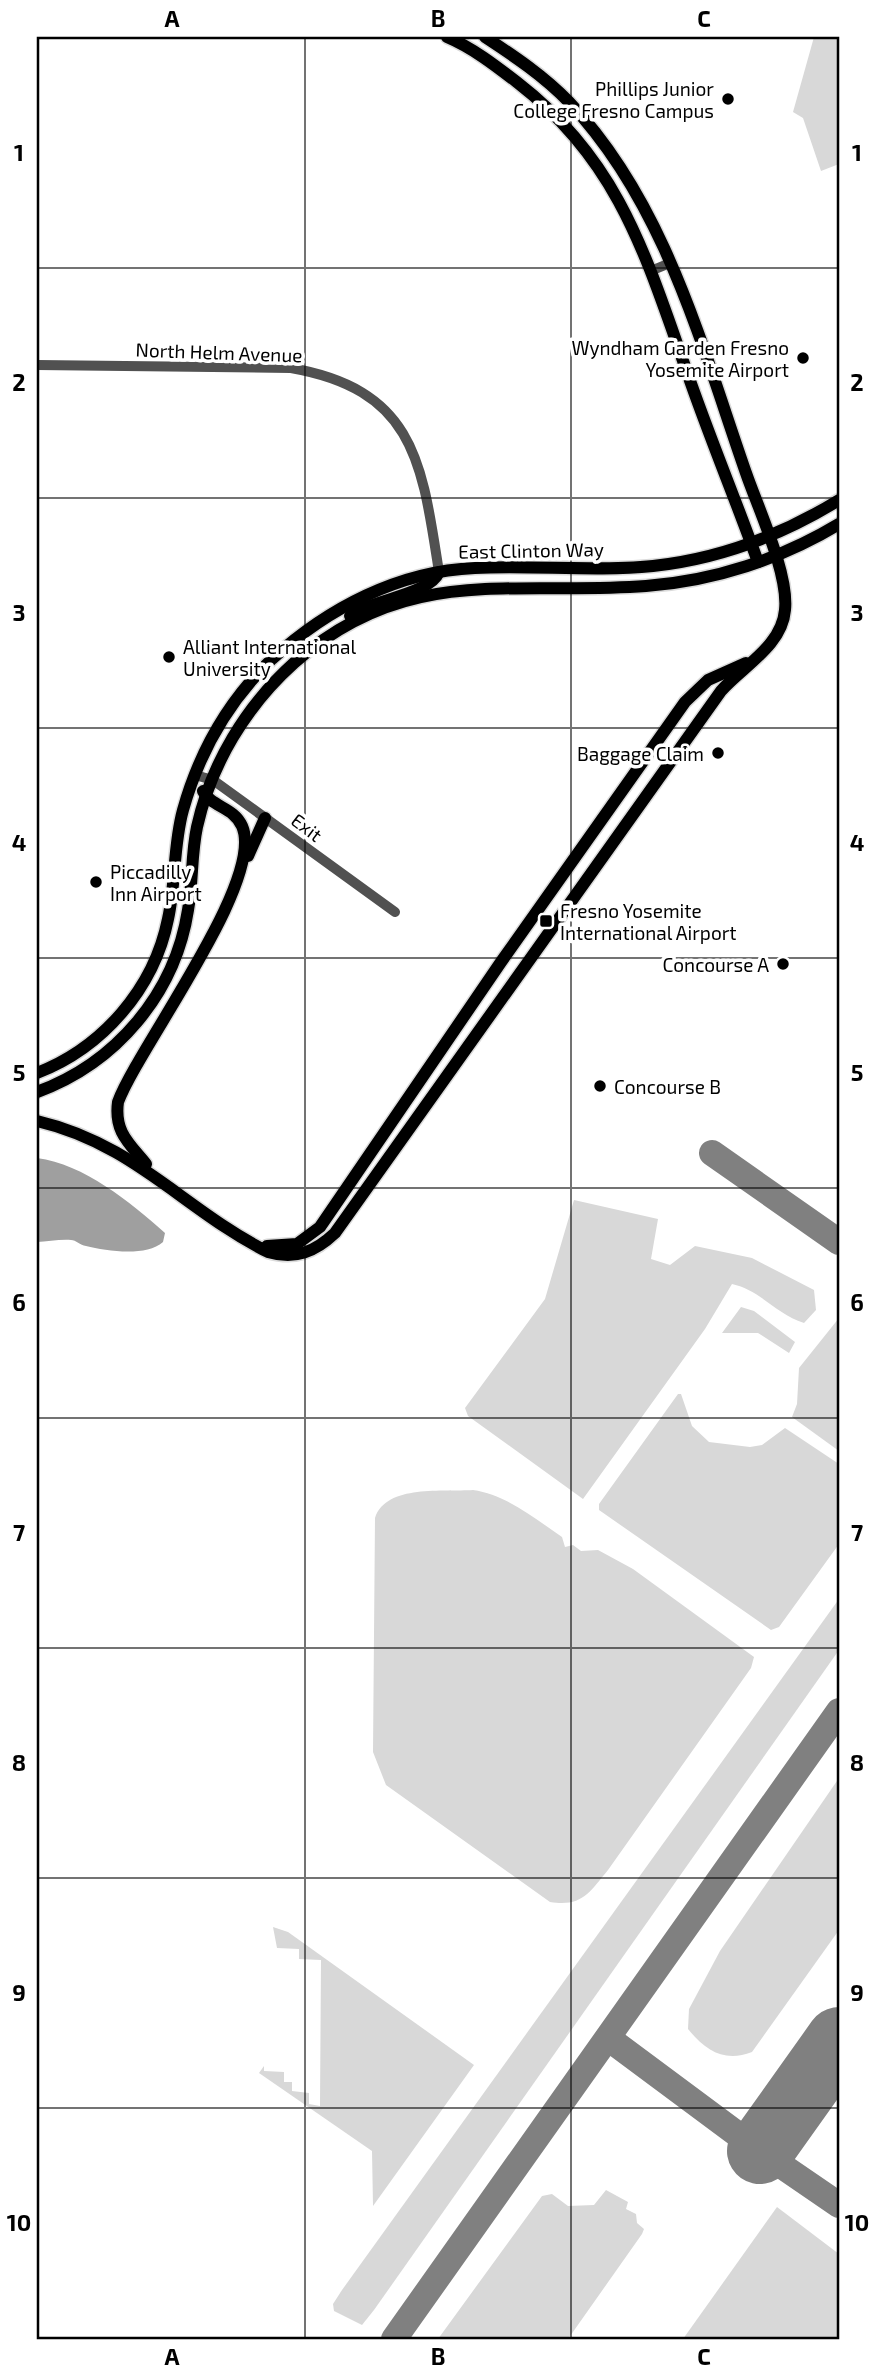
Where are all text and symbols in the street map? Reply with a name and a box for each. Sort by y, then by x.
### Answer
text: A [164,4,180,32]
text: B [431,4,445,32]
text: C [697,4,711,32]
place label: Phillips Junior College Fresno Campus [513,77,714,122]
marker: Phillips Junior College Fresno Campus [720,91,736,107]
text: 1 [14,138,24,166]
text: 1 [852,138,862,166]
place label: Wyndham Garden Fresno Yosemite Airport [572,336,789,381]
street label: North Helm Avenue [135,338,303,366]
marker: Wyndham Garden Fresno Yosemite Airport [795,350,811,366]
text: 2 [12,368,26,396]
text: 2 [850,368,864,396]
street label: East Clinton Way [458,537,604,563]
text: 3 [12,598,26,626]
text: 3 [850,598,864,626]
place label: Alliant International University [183,635,357,680]
marker: Alliant International University [161,649,177,665]
place label: Baggage Claim [577,742,704,765]
marker: Baggage Claim [710,745,726,761]
street label: Exit [287,808,327,846]
text: 4 [12,828,26,856]
text: 4 [850,828,864,856]
place label: Piccadilly Inn Airport [110,860,202,905]
marker: Piccadilly Inn Airport [88,874,104,890]
place label: Fresno Yosemite International Airport [560,899,737,944]
marker: Fresno Yosemite International Airport [538,913,554,929]
place label: Concourse A [663,953,769,976]
marker: Concourse A [775,956,791,972]
text: 5 [13,1058,25,1086]
text: 5 [851,1058,863,1086]
place label: Concourse B [614,1075,721,1098]
marker: Concourse B [592,1078,608,1094]
text: 6 [12,1288,26,1316]
text: 6 [850,1288,864,1316]
text: 7 [13,1518,25,1546]
text: 7 [851,1518,863,1546]
text: 8 [12,1748,26,1776]
text: 8 [850,1748,864,1776]
text: 9 [12,1978,26,2006]
text: 9 [850,1978,864,2006]
text: 10 [7,2208,31,2236]
text: 10 [845,2208,869,2236]
text: A [164,2342,180,2370]
text: B [431,2342,445,2370]
text: C [697,2342,711,2370]

